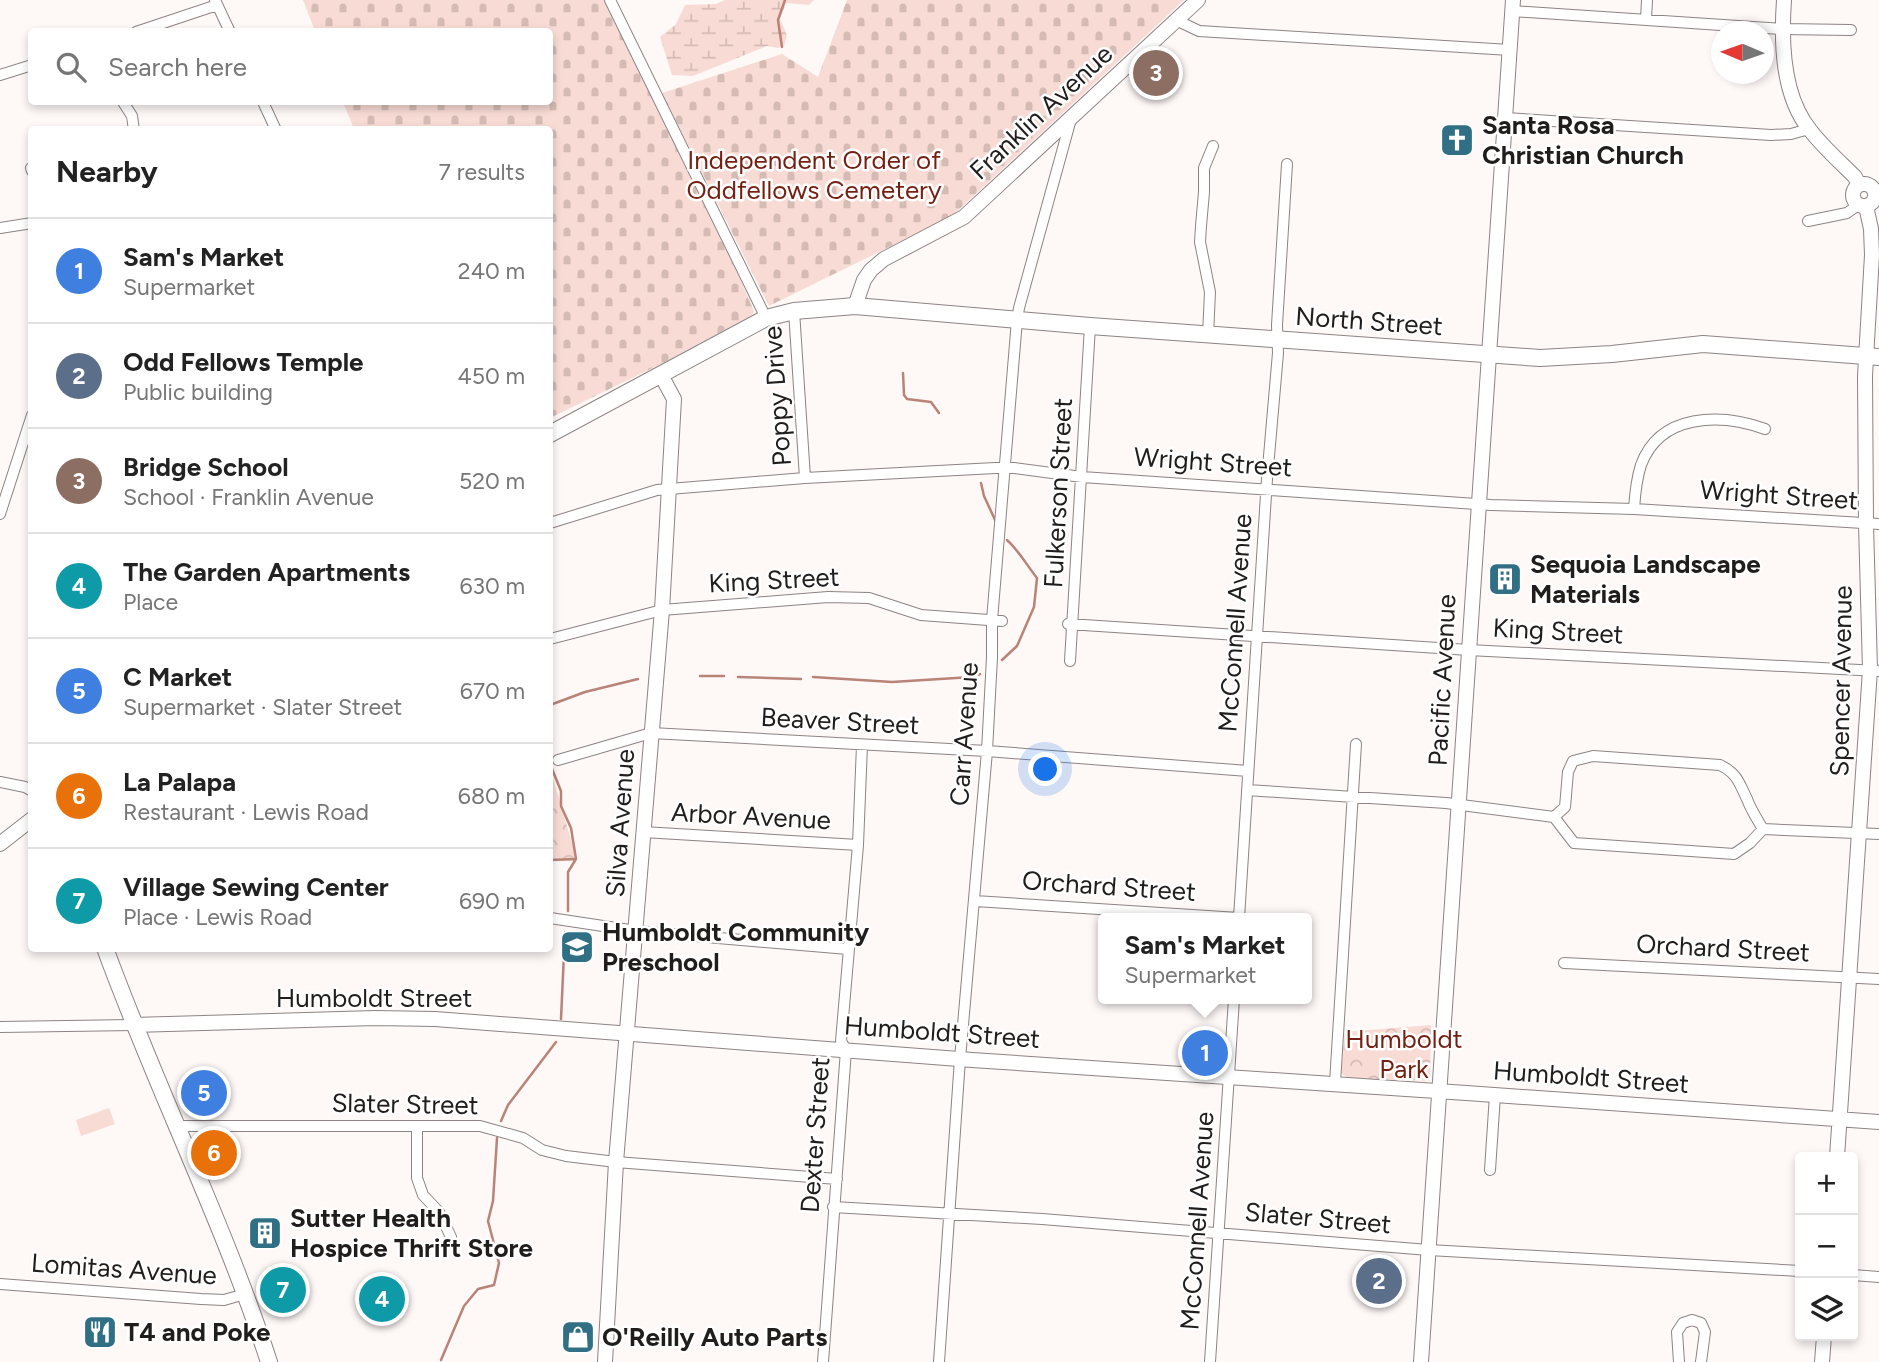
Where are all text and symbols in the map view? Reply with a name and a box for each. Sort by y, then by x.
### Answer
north arrow [1711,21,1774,84]
search box [28,28,553,105]
street label: Franklin Avenue [963,38,1119,186]
pin: 3 [1133,47,1179,99]
icon: search [52,48,90,86]
text: Search here [108,51,247,83]
place label: Santa Rosa Christian Church [1482,109,1684,171]
church icon: Santa Rosa Christian Church [1438,121,1476,159]
park label: Independent Order of Oddfellows Cemetery [686,144,942,206]
text: Nearby [56,153,158,190]
text: 7 results [439,158,525,186]
text: Sam's Market [123,241,284,273]
text: 1 [74,257,84,285]
text: 240 m [458,257,525,285]
text: Supermarket [123,273,255,301]
street label: North Street [1294,300,1444,342]
street label: Poppy Drive [756,325,798,467]
text: Odd Fellows Temple [123,346,364,378]
text: 2 [72,362,86,390]
text: 450 m [457,362,525,390]
text: Public building [123,378,273,406]
street label: Fulkerson Street [1037,397,1079,589]
street label: Wright Street [1133,441,1293,484]
text: Bridge School [123,451,289,483]
text: 3 [73,467,85,495]
text: 520 m [459,467,525,495]
street label: Wright Street [1699,474,1859,517]
text: School · Franklin Avenue [123,483,374,511]
street label: McConnell Avenue [1211,513,1259,733]
place label: Sequoia Landscape Materials [1530,548,1761,610]
text: The Garden Apartments [123,556,410,588]
building icon: Sequoia Landscape Materials [1486,560,1524,598]
street label: King Street [708,561,840,599]
text: 4 [72,572,86,600]
text: 630 m [459,572,525,600]
street label: Spencer Avenue [1823,585,1859,777]
text: Place [123,588,178,616]
street label: Pacific Avenue [1422,593,1462,767]
street label: King Street [1492,612,1624,650]
text: C Market [123,661,232,693]
street label: Carr Avenue [943,661,985,807]
text: 5 [72,677,86,705]
text: 670 m [460,677,525,705]
text: Supermarket · Slater Street [123,693,402,721]
street label: Beaver Street [760,701,920,741]
street label: Silva Avenue [599,748,641,898]
your location [1028,752,1062,786]
text: La Palapa [123,766,236,798]
text: 6 [72,782,86,810]
text: 680 m [458,782,525,810]
street label: Arbor Avenue [670,796,832,836]
text: Restaurant · Lewis Road [123,798,369,826]
street label: Orchard Street [1021,864,1197,908]
text: Village Sewing Center [123,871,389,903]
text: 7 [73,887,85,915]
text: 690 m [459,887,525,915]
text: Place · Lewis Road [123,903,312,931]
popup [1098,913,1312,1004]
place label: Humboldt Community Preschool [602,916,869,978]
street label: Orchard Street [1635,927,1811,969]
school or university icon: Humboldt Community Preschool [558,928,596,966]
text: Sam's Market [1124,929,1286,961]
text: Supermarket [1124,961,1257,989]
street label: Humboldt Street [276,982,472,1014]
street label: Humboldt Street [843,1009,1041,1055]
park label: Humboldt Park [1345,1023,1463,1085]
pin: 1 [1182,1027,1228,1079]
street label: Humboldt Street [1492,1054,1690,1100]
street label: Dexter Street [794,1056,836,1214]
pin: 5 [181,1067,227,1119]
street label: Slater Street [331,1087,479,1121]
street label: McConnell Avenue [1173,1111,1221,1331]
pin: 6 [191,1127,237,1179]
map controls [1795,1152,1858,1341]
button: + [1795,1152,1858,1215]
street label: Slater Street [1243,1196,1393,1240]
place label: Sutter Health Hospice Thrift Store [290,1202,533,1264]
building icon: Sutter Health Hospice Thrift Store [246,1214,284,1252]
button: − [1795,1215,1858,1278]
street label: Lomitas Avenue [30,1247,218,1291]
pin: 2 [1356,1255,1402,1307]
pin: 7 [260,1264,306,1316]
pin: 4 [359,1273,405,1325]
button: layers [1795,1278,1858,1341]
restaurant icon: T4 and Poke [81,1313,119,1351]
place label: T4 and Poke [124,1316,270,1348]
shop icon: O'Reilly Auto Parts [559,1318,597,1356]
place label: O'Reilly Auto Parts [602,1321,827,1353]

